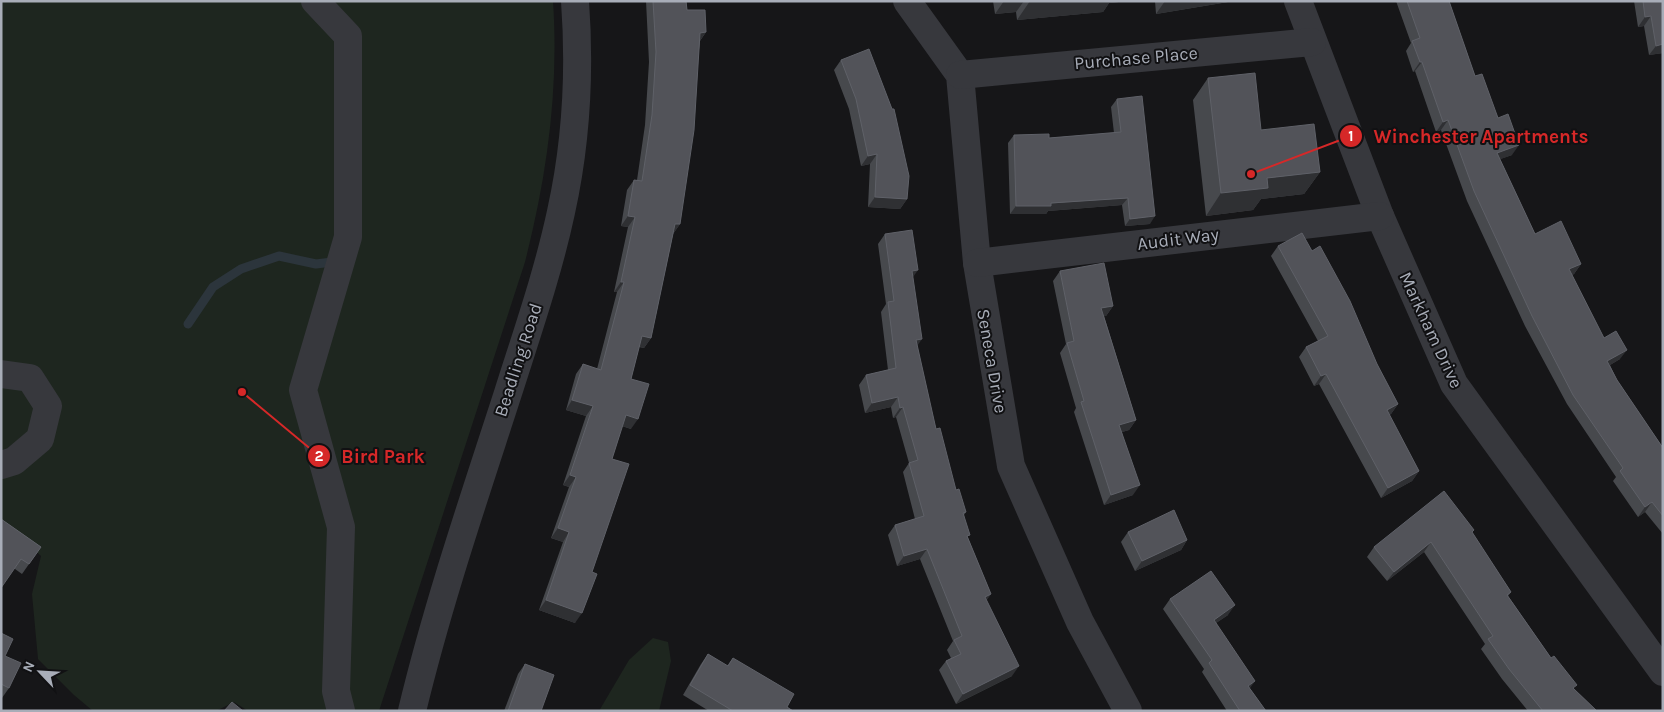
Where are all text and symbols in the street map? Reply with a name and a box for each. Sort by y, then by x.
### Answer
street label: Purchase Place [1073,42,1199,74]
callout: Winchester Apartments [1339,119,1599,153]
text: Winchester Apartments [1374,126,1588,148]
text: 1 [1348,127,1354,145]
street label: Audit Way [1136,223,1221,255]
street label: Markham Drive [1394,268,1468,392]
street label: Beadling Road [489,300,547,420]
street label: Seneca Drive [972,307,1012,415]
callout: Bird Park [307,439,435,473]
text: Bird Park [341,446,425,468]
text: 2 [314,447,324,465]
north arrow [15,647,65,697]
text: N [19,659,38,675]

